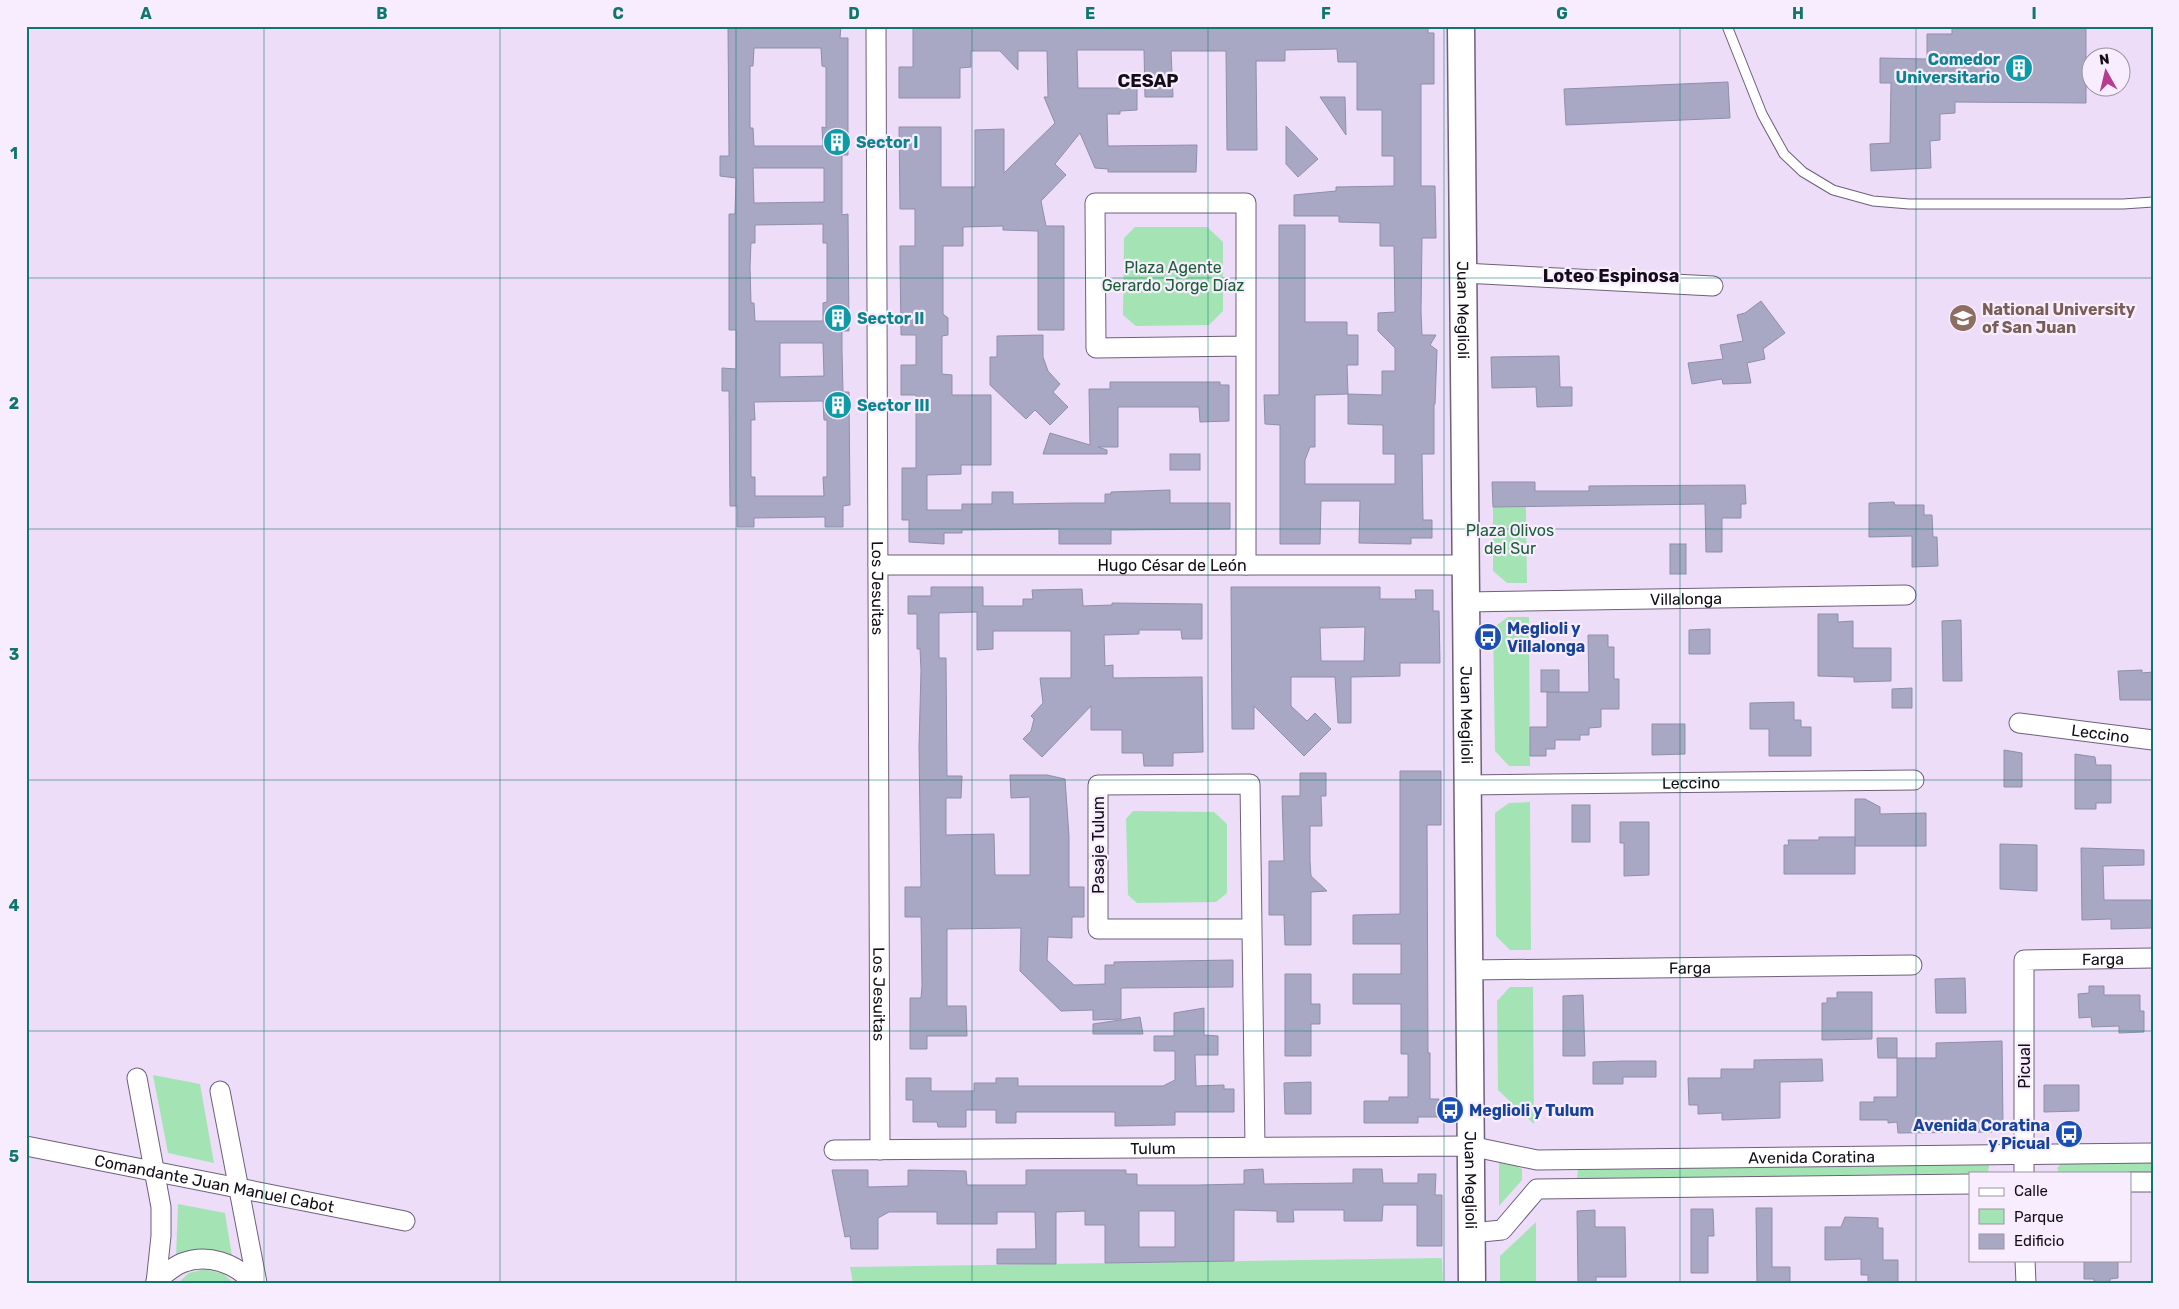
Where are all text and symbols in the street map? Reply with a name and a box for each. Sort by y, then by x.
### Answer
text: A [140,4,152,23]
text: B [376,4,388,23]
text: C [612,4,624,23]
text: D [848,4,860,23]
text: E [1085,4,1095,23]
text: F [1321,4,1331,23]
text: G [1556,4,1568,23]
text: H [1792,4,1804,23]
text: I [2031,4,2037,23]
north arrow [2082,48,2132,98]
place label: Comedor Universitario [1896,50,2001,87]
text: N [2098,51,2110,69]
building icon: Comedor Universitario [2004,53,2034,83]
district label: CESAP [1118,70,1178,92]
building icon: Sector I [822,127,852,157]
place label: Sector I [856,133,918,152]
text: 1 [10,144,18,163]
park label: Plaza Agente Gerardo Jorge Díaz [1102,258,1244,295]
street label: Juan Meglioli [1453,261,1473,359]
district label: Loteo Espinosa [1543,265,1679,287]
place label: National University of San Juan [1982,300,2136,337]
building icon: Sector II [823,303,853,333]
school or university icon: National University of San Juan [1948,303,1978,333]
place label: Sector II [857,309,925,328]
building icon: Sector III [823,390,853,420]
text: 2 [9,394,19,413]
place label: Sector III [857,396,930,415]
park label: Plaza Olivos del Sur [1466,521,1554,558]
street label: Los Jesuitas [868,541,887,635]
street label: Hugo César de León [1097,556,1247,575]
street label: Villalonga [1650,589,1722,609]
place label: Meglioli y Villalonga [1507,619,1585,656]
bus stop icon: Meglioli y Villalonga [1473,622,1503,652]
text: 3 [9,645,19,664]
street label: Juan Meglioli [1457,666,1476,764]
street label: Leccino [2070,721,2130,747]
street label: Leccino [1662,773,1720,793]
street label: Pasaje Tulum [1089,796,1108,894]
text: 4 [9,896,20,915]
street label: Los Jesuitas [869,947,889,1041]
street label: Farga [2082,949,2124,969]
street label: Farga [1669,958,1711,978]
street label: Picual [2015,1043,2034,1089]
bus stop icon: Meglioli y Tulum [1435,1095,1465,1125]
place label: Meglioli y Tulum [1469,1101,1594,1120]
place label: Avenida Coratina y Picual [1913,1116,2050,1153]
bus stop icon: Avenida Coratina y Picual [2054,1119,2084,1149]
street label: Juan Meglioli [1461,1131,1481,1229]
street label: Tulum [1130,1139,1176,1158]
text: 5 [9,1147,19,1166]
street label: Avenida Coratina [1748,1147,1875,1168]
street label: Comandante Juan Manuel Cabot [93,1151,336,1217]
legend [1969,1172,2132,1262]
text: Calle [2014,1182,2048,1200]
text: Parque [2014,1208,2064,1226]
text: Edificio [2014,1232,2064,1250]

